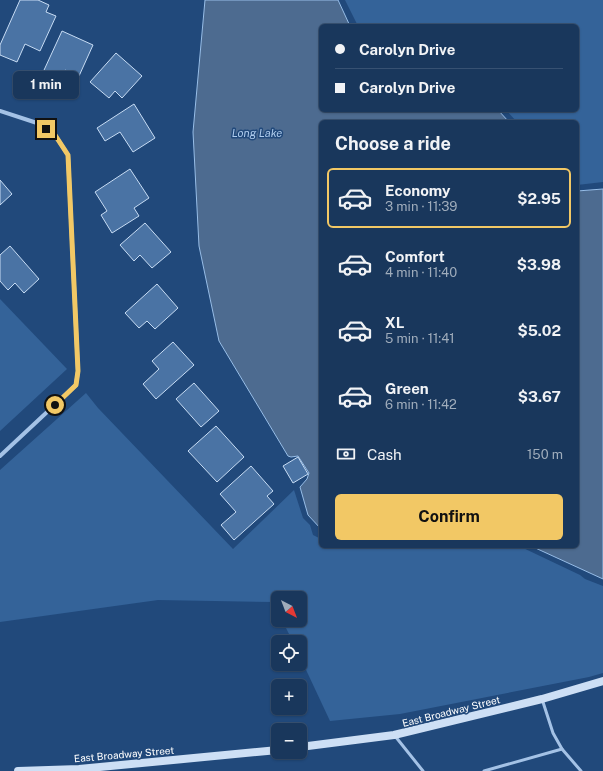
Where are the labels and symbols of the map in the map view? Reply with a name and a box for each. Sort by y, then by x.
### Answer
callout: 1 min [13,71,79,99]
route end [37,120,55,138]
water label: Long Lake [232,127,282,139]
route start [46,396,64,414]
north arrow [271,591,307,627]
street label: East Broadway Street [401,693,501,729]
street label: East Broadway Street [73,744,175,764]

